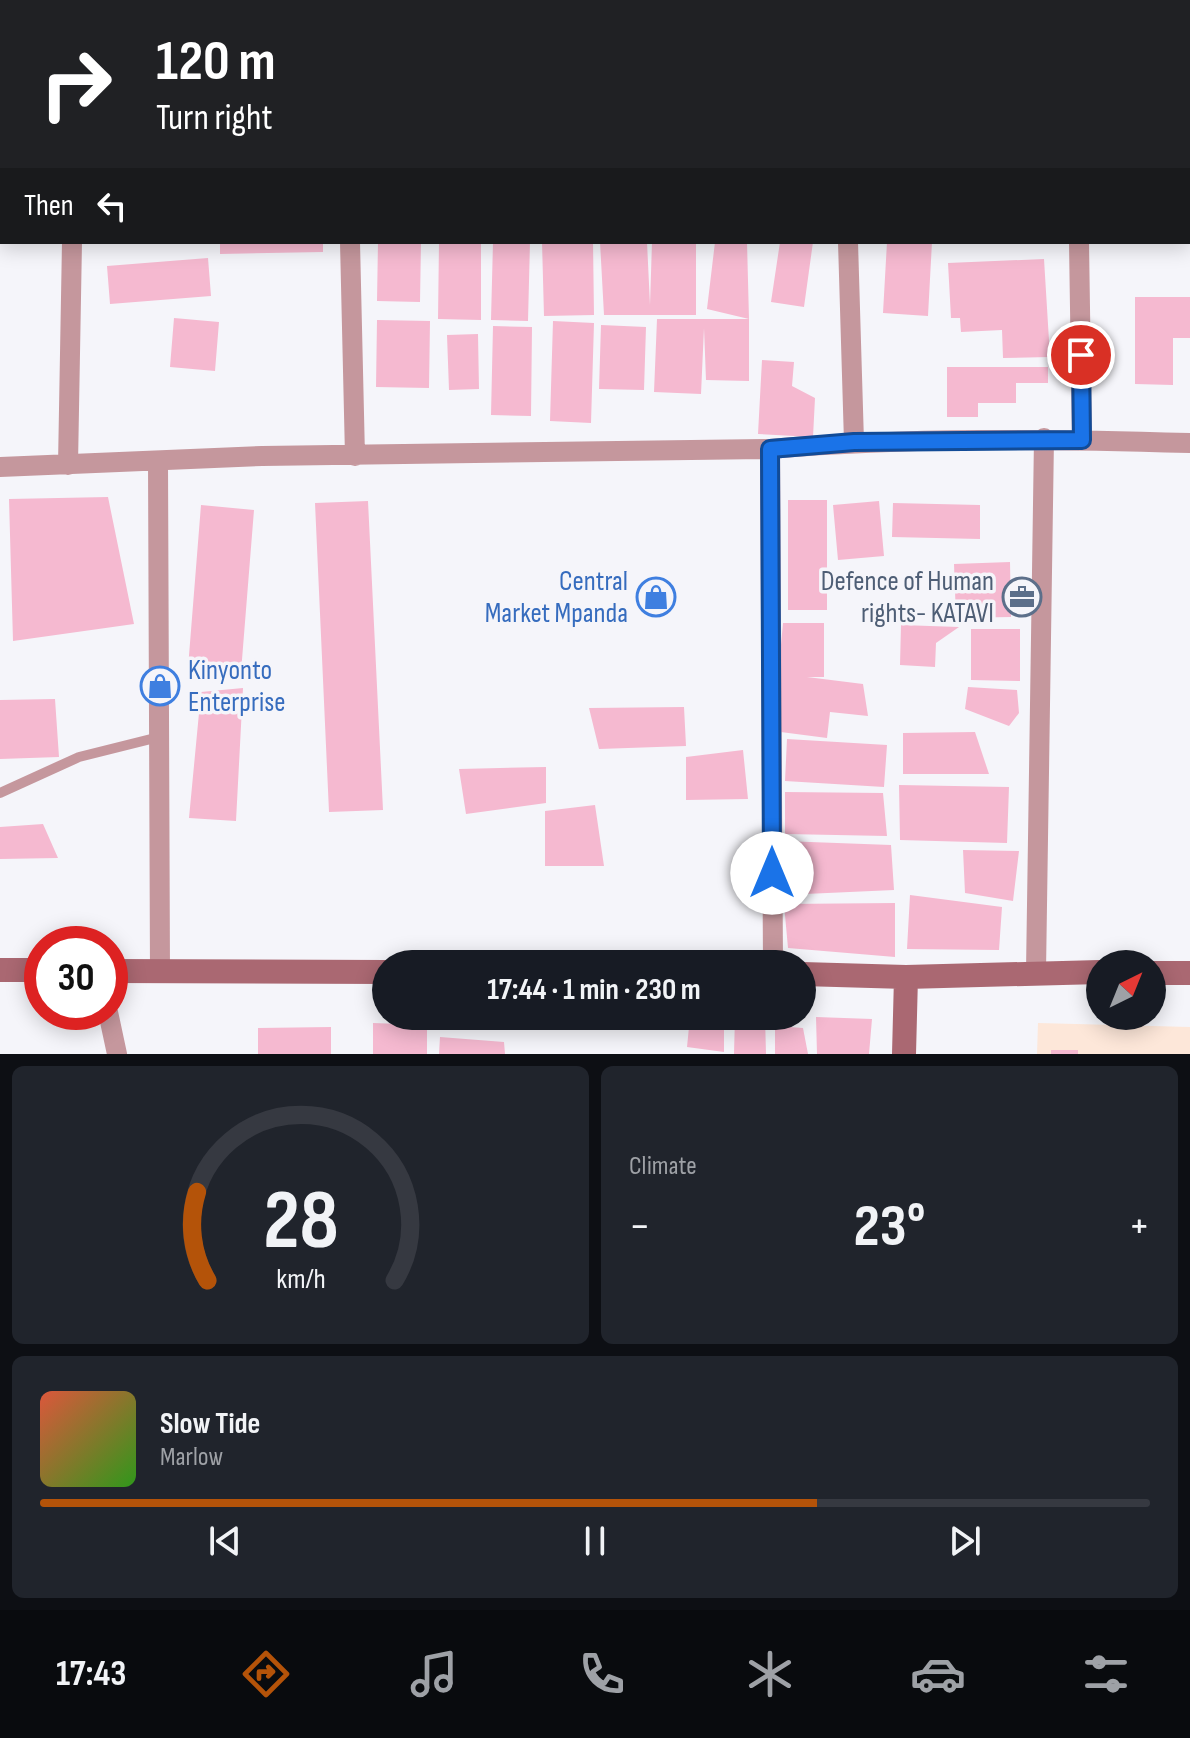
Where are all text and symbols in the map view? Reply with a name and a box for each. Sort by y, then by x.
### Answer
text: 120 m [156,29,276,96]
icon: right [24,32,128,136]
text: Turn right [156,97,273,140]
icon: left [90,184,134,228]
text: Then [24,188,74,224]
pin [1047,321,1115,389]
icon: arrive [1059,333,1103,377]
place label: Central Market Mpanda [485,565,628,630]
place label: Defence of Human rights- KATAVI [821,565,994,630]
shop icon: Central Market Mpanda [635,576,677,618]
office icon: Defence of Human rights- KATAVI [1001,576,1043,618]
place label: Kinyonto Enterprise [188,654,285,719]
shop icon: Kinyonto Enterprise [139,665,181,707]
position arrow [730,831,814,915]
speed limit sign: 30 [24,926,128,1030]
north arrow [1086,950,1166,1030]
map controls [1086,950,1166,1030]
text: 17:44 · 1 min · 230 m [487,972,701,1008]
text: Climate [629,1151,697,1182]
text: 28 [263,1172,338,1272]
text: 23° [853,1191,926,1263]
text: − [629,1200,651,1253]
text: + [1128,1200,1150,1253]
text: km/h [276,1262,325,1297]
text: Slow Tide [160,1406,260,1442]
text: Marlow [160,1442,223,1473]
icon: previous [203,1519,247,1563]
icon: pause [573,1519,617,1563]
icon: next [943,1519,987,1563]
icon: directions [238,1646,294,1702]
icon: music [406,1646,462,1702]
icon: phone [574,1646,630,1702]
icon: climate [742,1646,798,1702]
icon: car [910,1646,966,1702]
icon: filters [1078,1646,1134,1702]
text: 17:43 [56,1653,126,1696]

